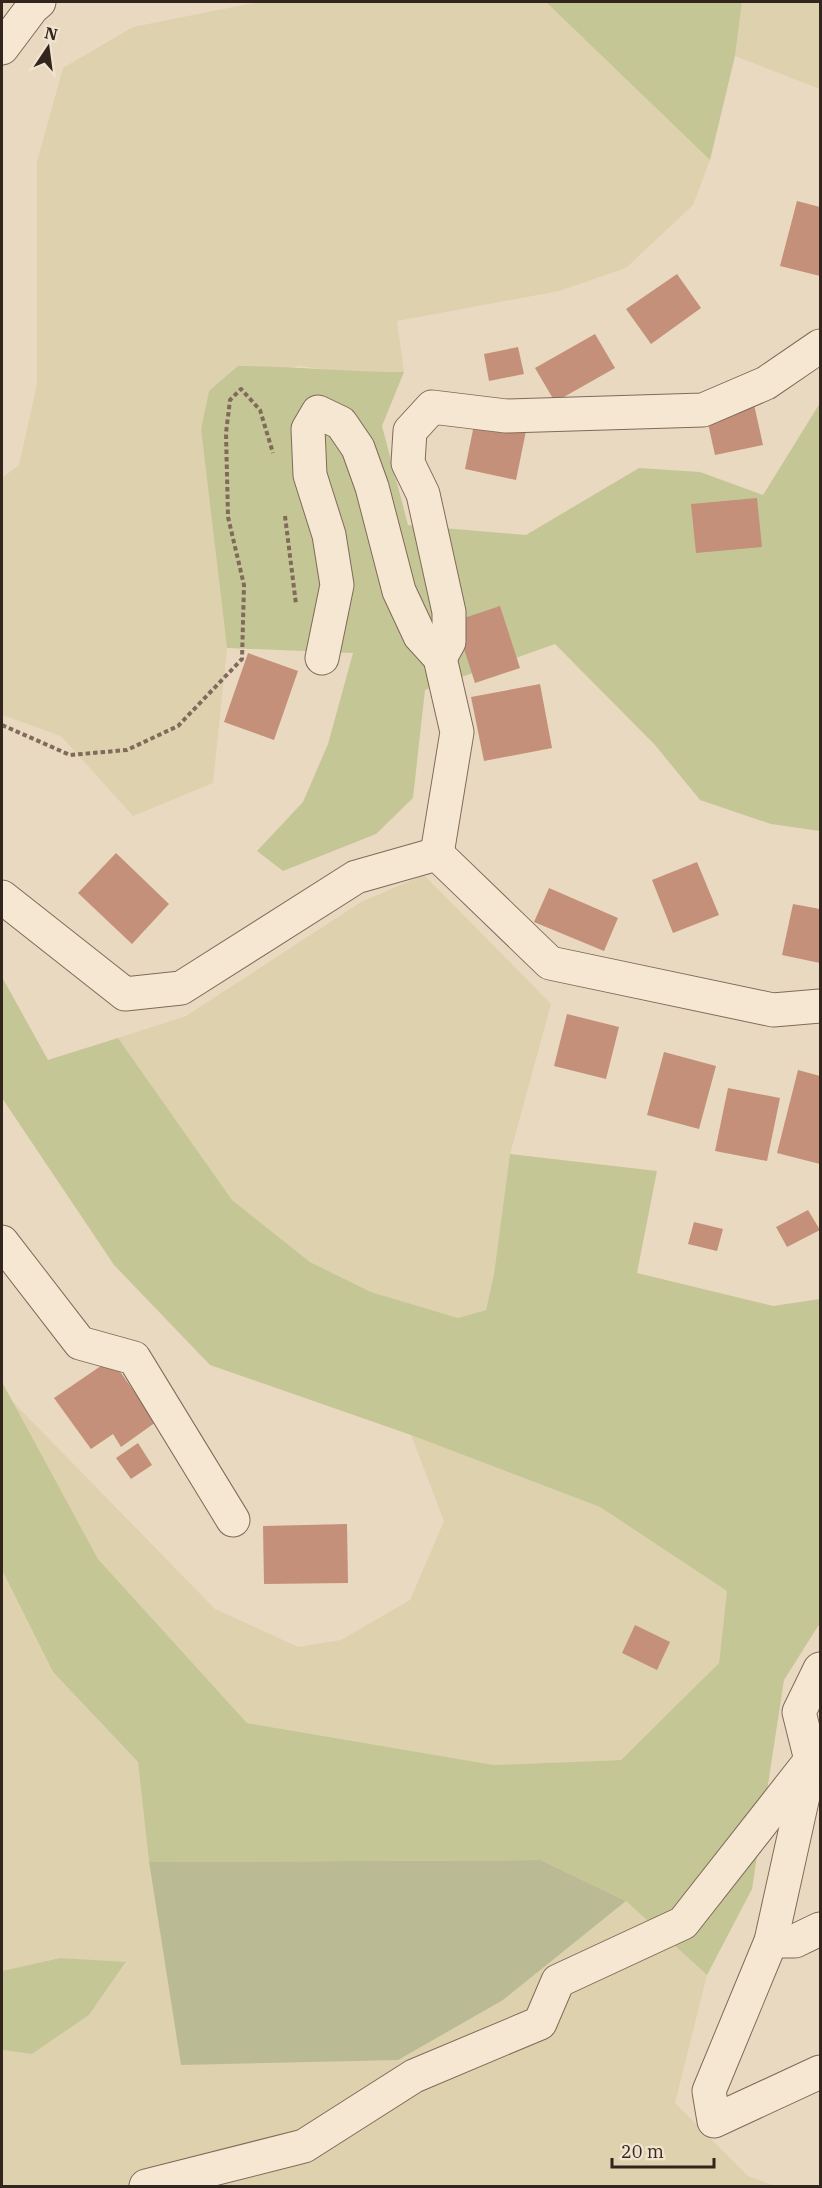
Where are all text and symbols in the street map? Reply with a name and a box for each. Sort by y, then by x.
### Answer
north arrow [18,18,78,78]
text: N [43,22,60,45]
scale bar [612,2131,714,2169]
text: 20 m [621,2140,664,2163]

